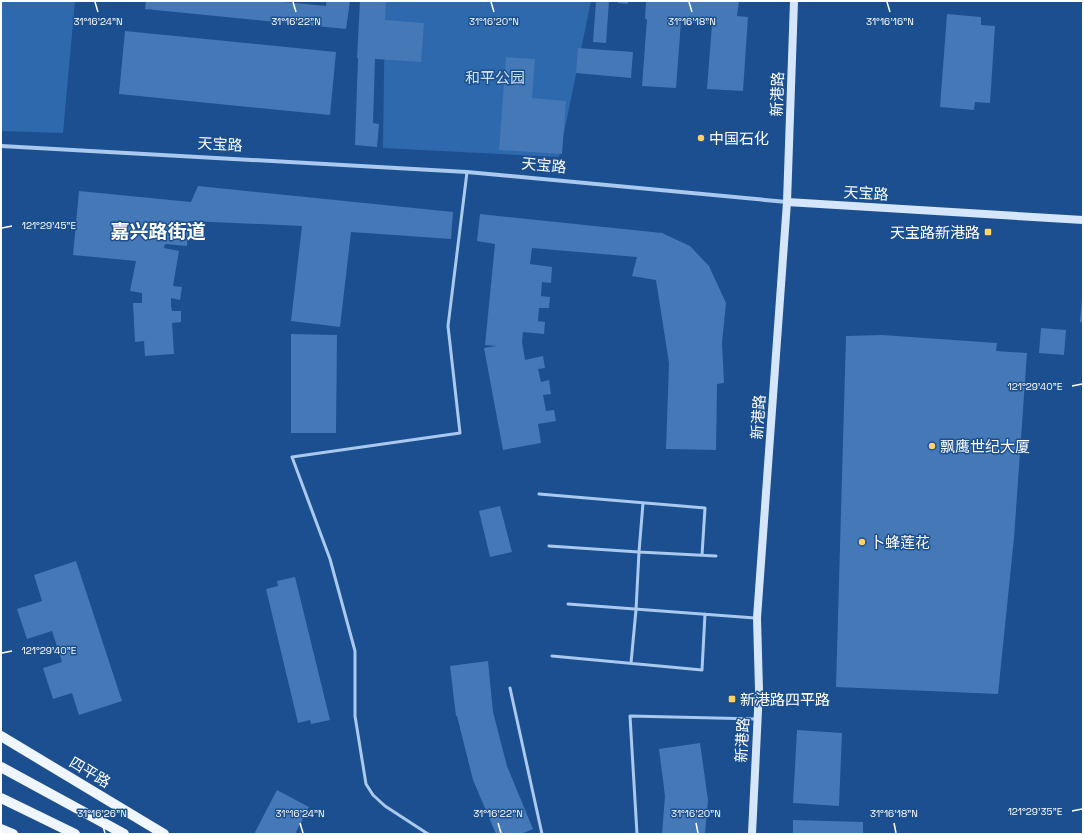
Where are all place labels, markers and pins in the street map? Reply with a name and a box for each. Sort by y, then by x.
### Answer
place label: 中国石化 [709,129,769,148]
marker: 中国石化 [696,133,706,143]
place label: 天宝路新港路 [890,223,980,242]
marker: 天宝路新港路 [983,227,993,237]
place label: 飘鹰世纪大厦 [940,437,1030,456]
marker: 飘鹰世纪大厦 [927,441,937,451]
place label: 卜蜂莲花 [870,533,930,552]
marker: 卜蜂莲花 [857,537,867,547]
place label: 新港路四平路 [740,690,830,709]
marker: 新港路四平路 [727,694,737,704]

